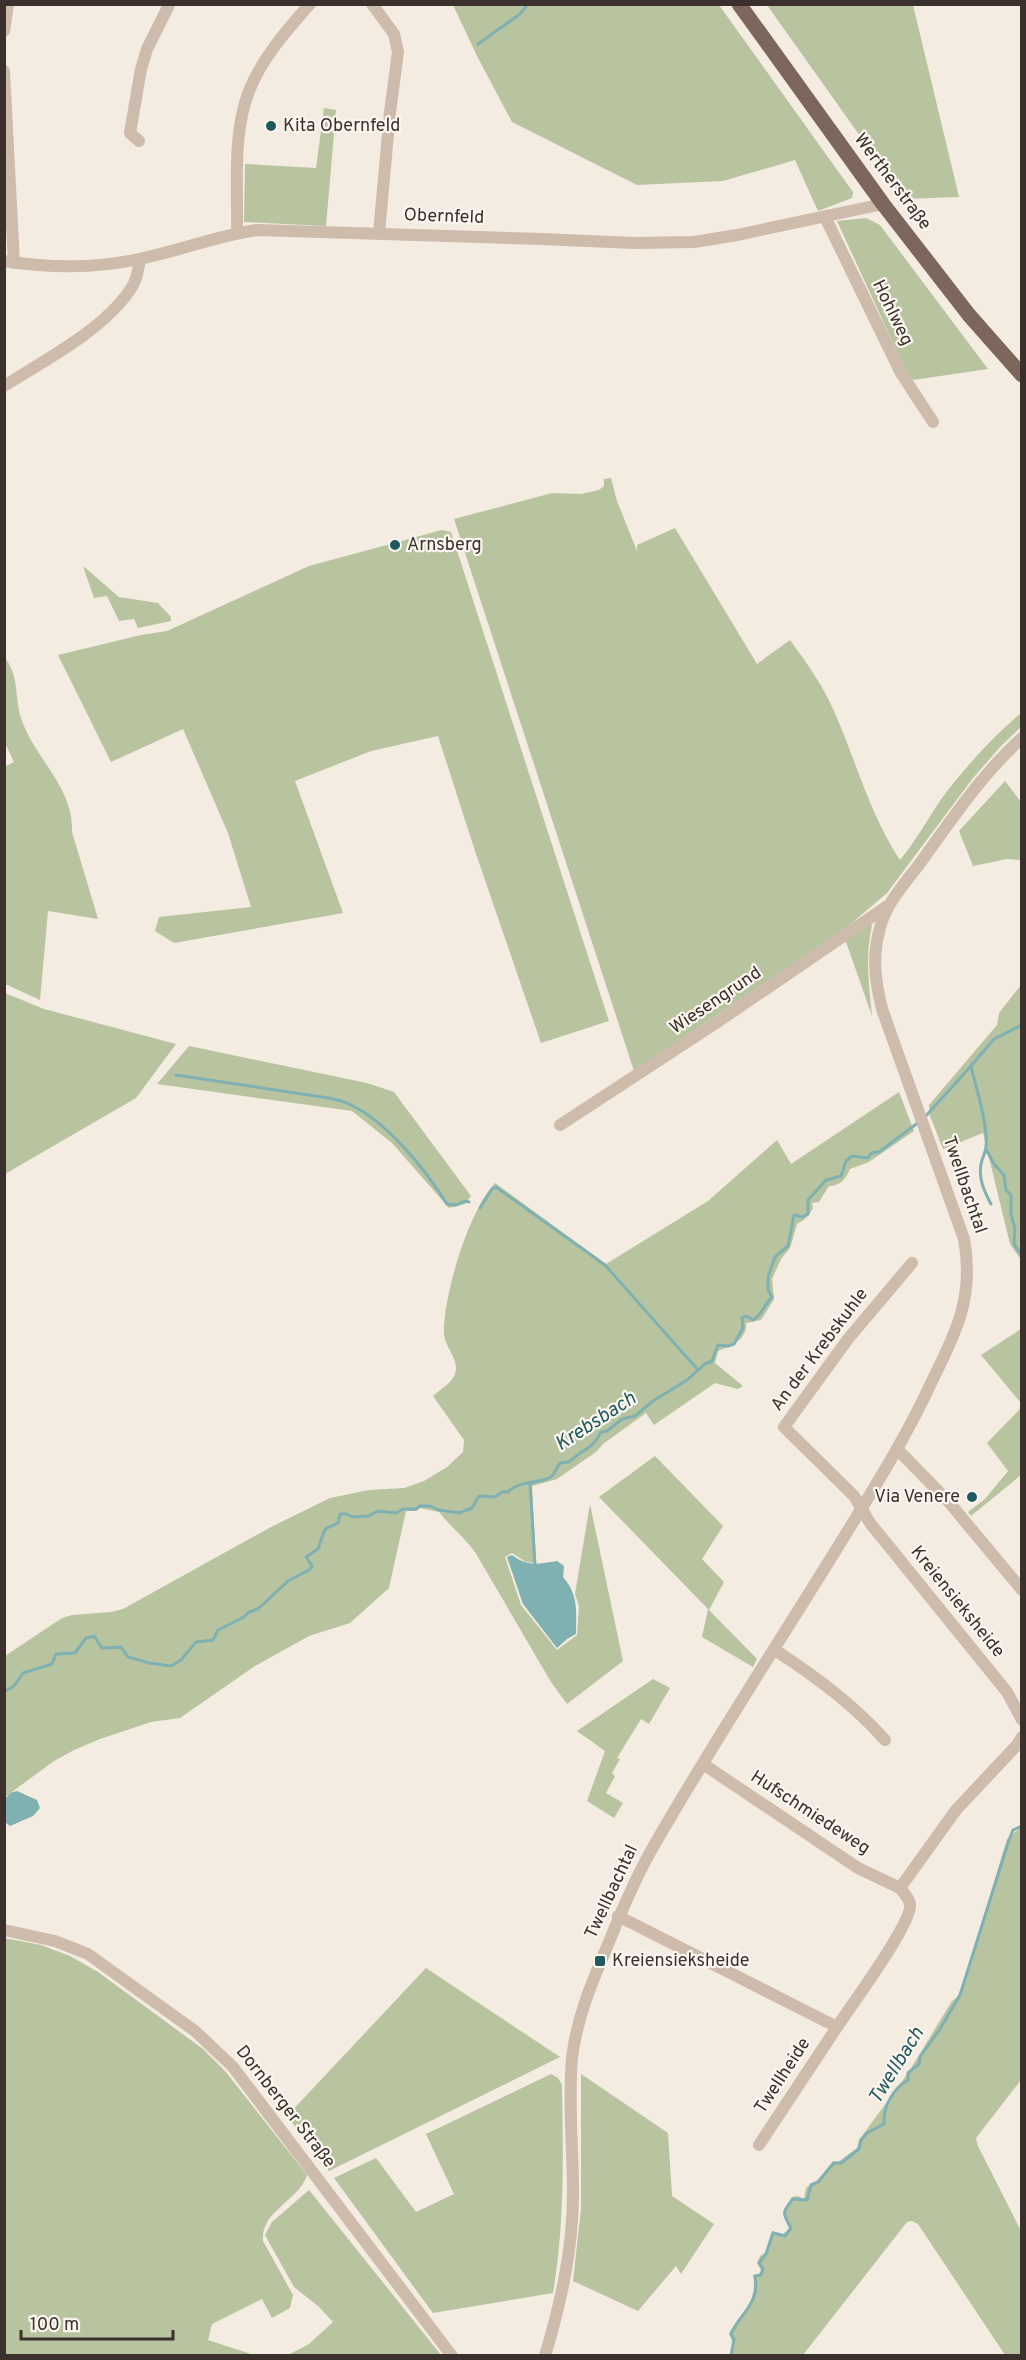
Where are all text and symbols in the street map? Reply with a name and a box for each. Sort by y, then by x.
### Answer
place label: Kita Obernfeld [283,115,400,138]
marker: Kita Obernfeld [264,119,278,133]
street label: Wertherstraße [848,129,936,235]
street label: Obernfeld [403,204,485,230]
street label: Hohlweg [866,276,918,350]
place label: Arnsberg [407,534,482,557]
marker: Arnsberg [388,538,402,552]
street label: Wiesengrund [666,962,766,1040]
street label: Twellbachtal [937,1133,991,1237]
street label: An der Krebskuhle [766,1284,874,1416]
water label: Krebsbach [551,1386,642,1458]
place label: Via Venere [874,1486,960,1509]
marker: Via Venere [965,1490,979,1504]
street label: Kreiensieksheide [905,1541,1009,1663]
street label: Hufschmiedeweg [746,1766,874,1860]
street label: Twellbachtal [580,1841,644,1943]
place label: Kreiensieksheide [612,1950,750,1973]
marker: Kreiensieksheide [593,1954,607,1968]
water label: Twellbach [863,2022,931,2109]
street label: Twellheide [750,2034,816,2118]
street label: Dornberger Straße [230,2041,340,2173]
scale bar [21,2303,172,2341]
text: 100 m [30,2314,79,2337]

